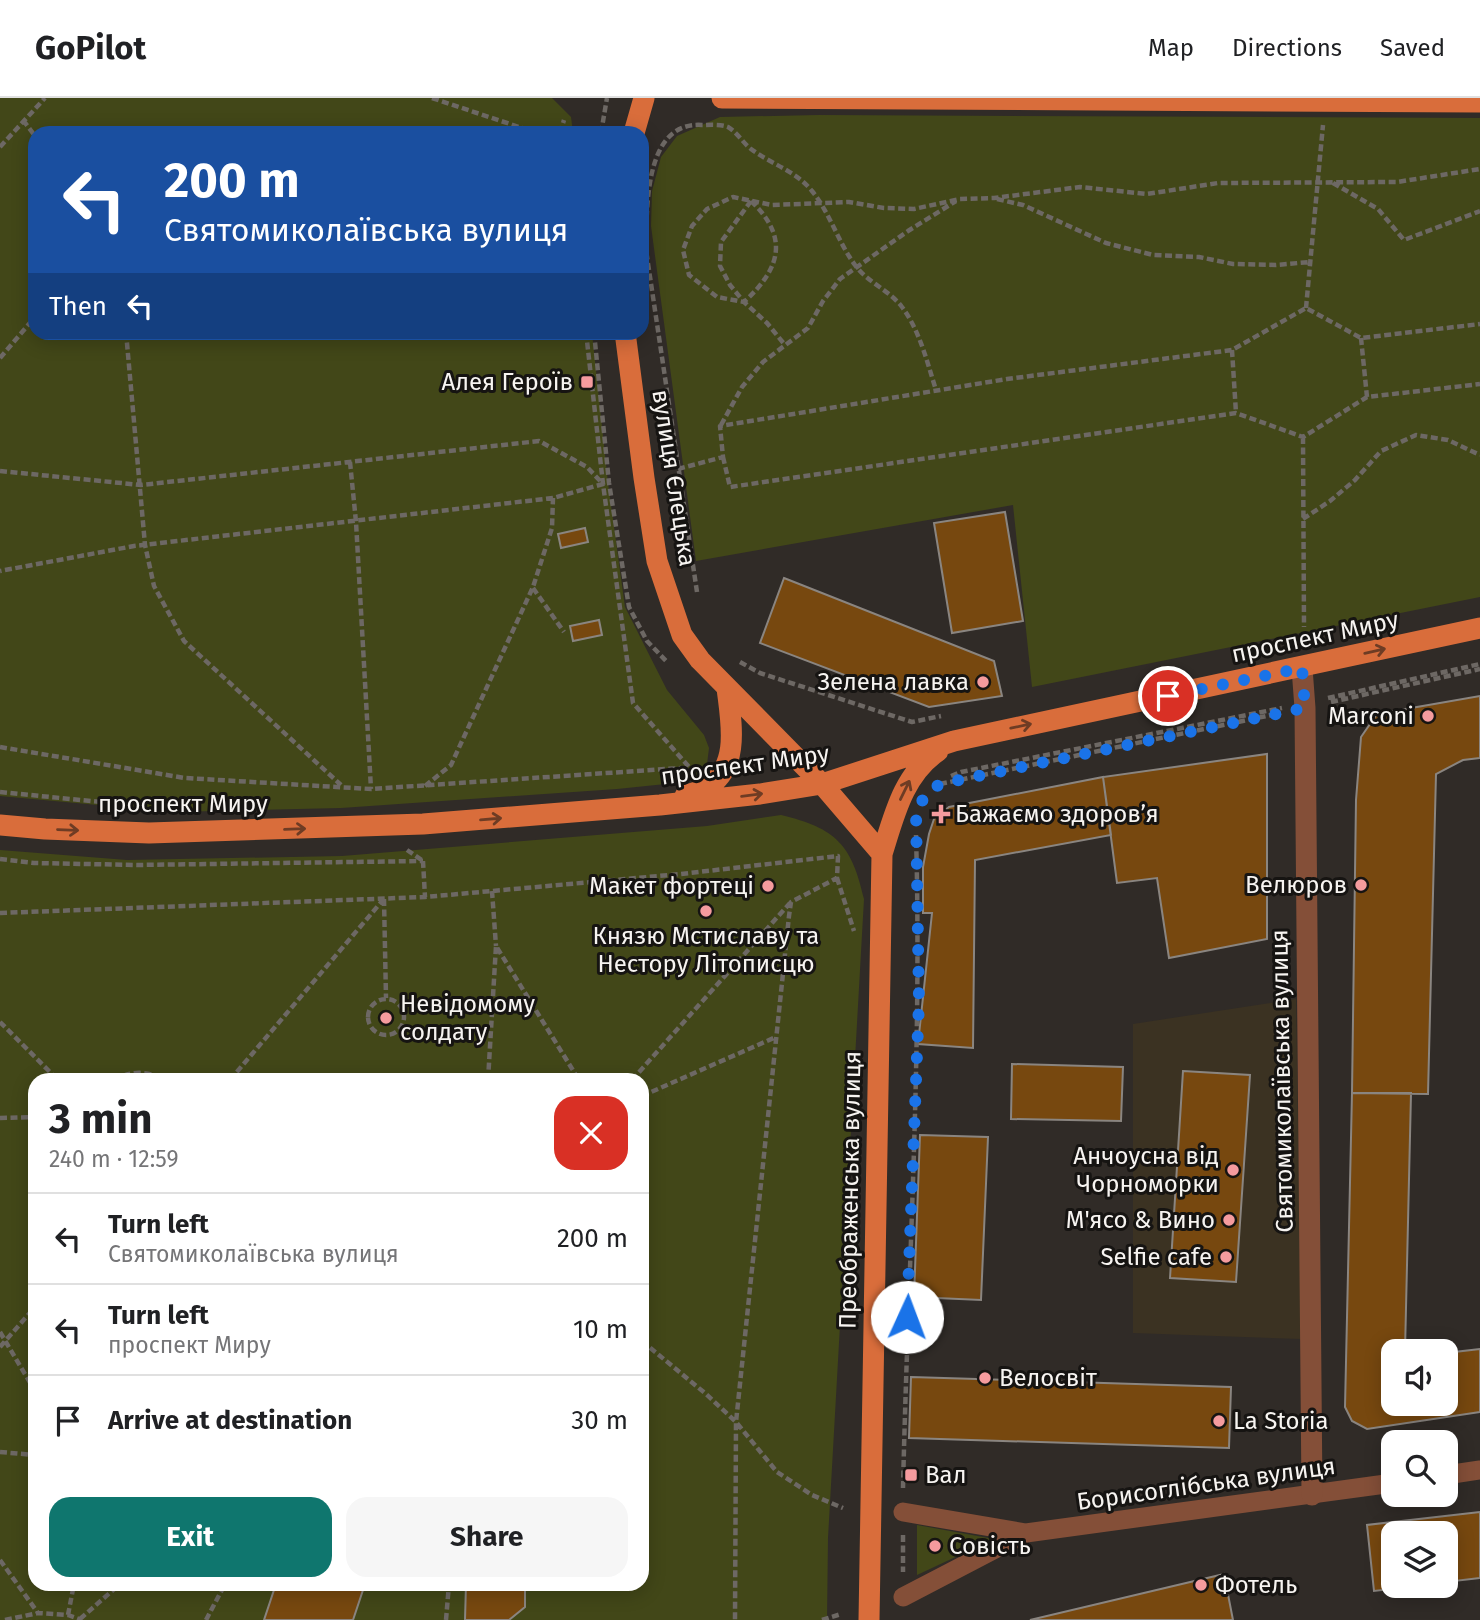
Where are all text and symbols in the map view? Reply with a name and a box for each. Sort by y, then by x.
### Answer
text: GoPilot [35,28,146,68]
text: Map [1148,34,1194,62]
text: Directions [1232,34,1342,62]
text: Saved [1380,34,1445,62]
text: 200 m [164,151,300,210]
icon: left [49,154,140,245]
text: Святомиколаївська вулиця [164,211,568,249]
icon: left [121,287,159,325]
text: Then [49,291,107,322]
place label: Алея Героїв [442,368,573,396]
marker: Алея Героїв [579,374,595,390]
street label: вулиця Єлецька [646,388,702,568]
street label: проспект Миру [1229,606,1401,668]
one-way arrow [1363,644,1386,658]
pin [1138,666,1198,726]
place label: Зелена лавка [818,668,969,696]
marker: Зелена лавка [975,674,991,690]
icon: arrive [1149,677,1187,715]
place label: Marconi [1328,702,1414,730]
marker: Marconi [1420,708,1436,724]
one-way arrow [1009,719,1032,733]
street label: проспект Миру [659,739,831,791]
one-way arrow [899,780,913,801]
one-way arrow [740,788,763,801]
street label: проспект Миру [98,790,268,818]
place label: Бажаємо здоров’я [955,800,1159,828]
marker: Бажаємо здоров’я [933,806,949,822]
one-way arrow [479,812,502,825]
one-way arrow [284,822,307,835]
one-way arrow [56,823,79,836]
place label: Велюров [1245,871,1347,899]
place label: Макет фортеці [589,872,754,900]
marker: Велюров [1353,877,1369,893]
marker: Макет фортеці [760,878,776,894]
marker: Князю Мстиславу та Нестору Літописцю [698,903,714,919]
place label: Князю Мстиславу та Нестору Літописцю [593,922,819,978]
street label: Святомиколаївська вулиця [1265,929,1299,1233]
place label: Невідомому солдату [400,990,535,1046]
marker: Невідомому солдату [378,1010,394,1026]
street label: Преображенська вулиця [834,1051,866,1329]
text: 3 min [49,1094,152,1144]
button: close [554,1096,628,1170]
place label: Анчоусна від Чорноморки [1073,1142,1219,1198]
text: 240 m · 12:59 [49,1145,179,1173]
marker: Анчоусна від Чорноморки [1225,1162,1241,1178]
place label: М'ясо & Вино [1066,1206,1215,1234]
text: Turn left [108,1209,209,1240]
marker: М'ясо & Вино [1221,1212,1237,1228]
icon: left [49,1220,87,1258]
text: 200 m [557,1223,628,1254]
text: Святомиколаївська вулиця [108,1240,399,1268]
place label: Selfie cafe [1100,1243,1212,1271]
marker: Selfie cafe [1218,1249,1234,1265]
position arrow [870,1280,944,1354]
text: Turn left [108,1300,209,1331]
icon: left [49,1311,87,1349]
text: 10 m [573,1314,628,1345]
text: проспект Миру [108,1331,271,1359]
map controls [1381,1339,1458,1598]
button: sound [1381,1339,1458,1416]
place label: Велосвіт [999,1364,1097,1392]
marker: Велосвіт [977,1370,993,1386]
icon: arrive [49,1402,87,1440]
text: Arrive at destination [108,1405,352,1436]
text: 30 m [571,1405,628,1436]
place label: La Storia [1233,1407,1329,1435]
marker: La Storia [1211,1413,1227,1429]
button: search [1381,1430,1458,1507]
street label: Борисоглібська вулиця [1075,1452,1337,1516]
place label: Вал [925,1461,966,1489]
marker: Вал [903,1467,919,1483]
button: Exit [49,1497,332,1577]
button: Share [346,1497,628,1577]
button: layers [1381,1521,1458,1598]
place label: Совість [949,1532,1031,1560]
marker: Совість [927,1538,943,1554]
place label: Фотель [1215,1571,1297,1599]
marker: Фотель [1193,1577,1209,1593]

